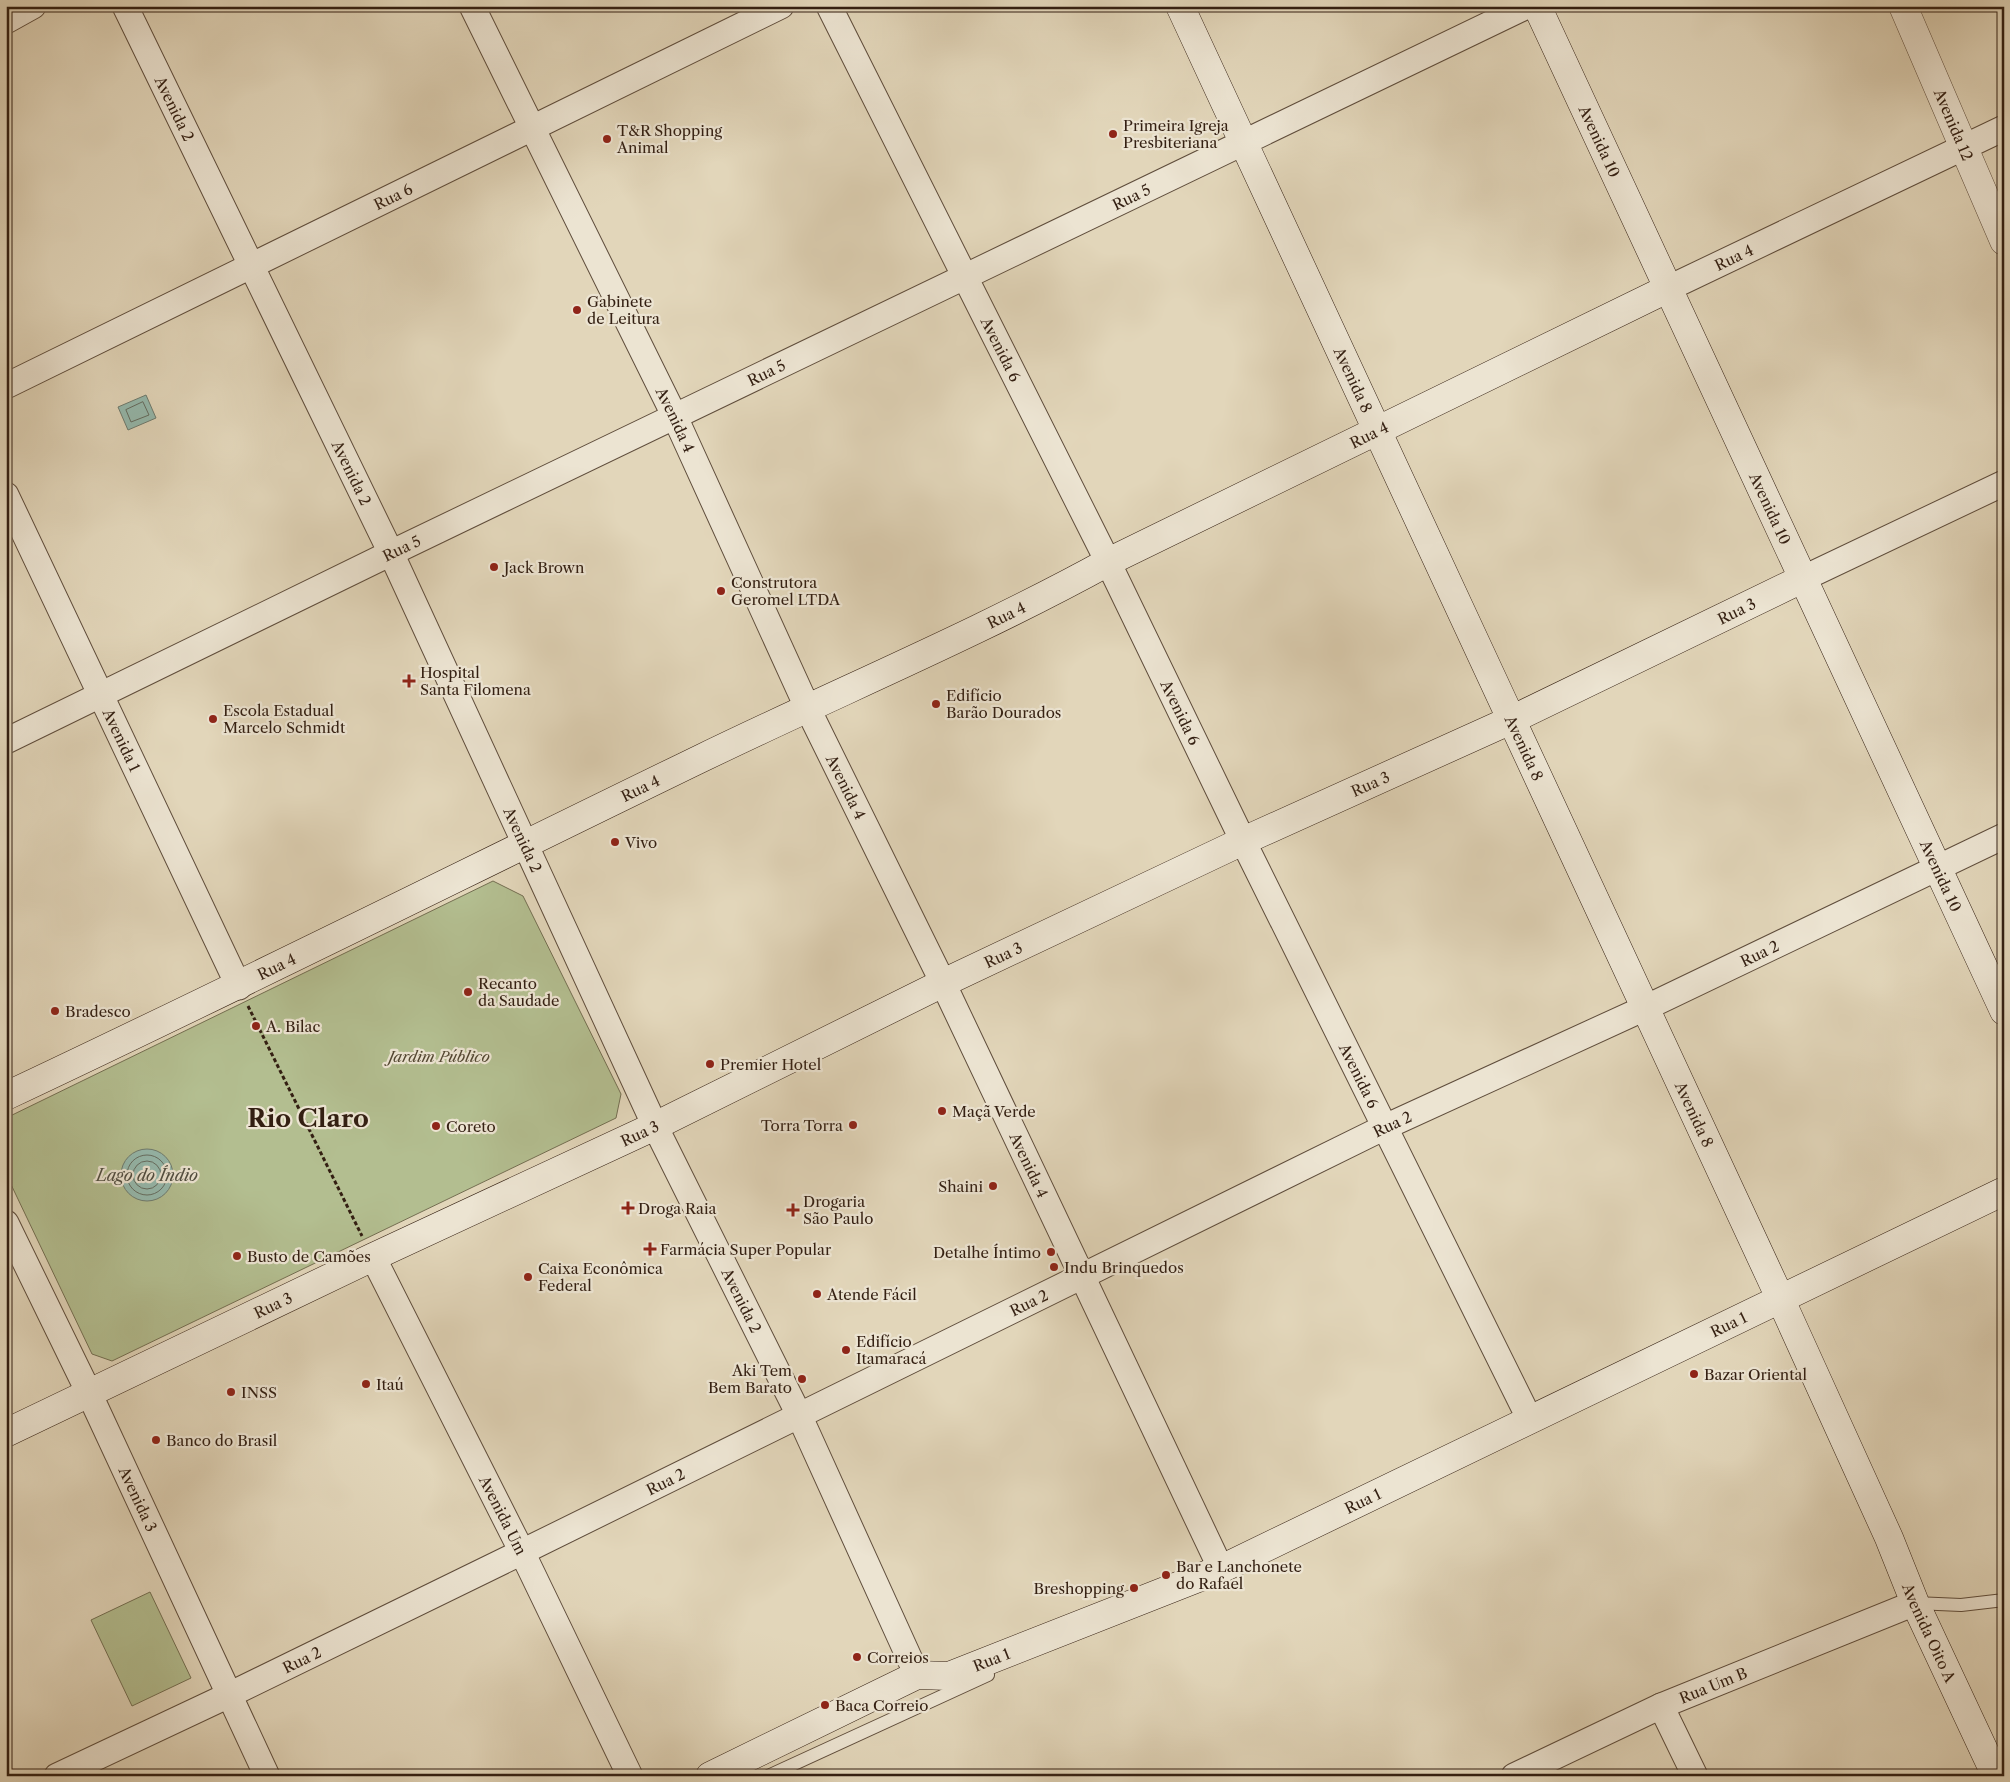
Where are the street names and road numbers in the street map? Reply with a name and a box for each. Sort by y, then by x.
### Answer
street label: Avenida 2 [151,72,199,144]
street label: Avenida 12 [1930,85,1978,163]
street label: Avenida 10 [1575,101,1625,180]
street label: Rua 6 [371,179,416,214]
street label: Rua 5 [1109,179,1153,214]
street label: Rua 4 [1711,240,1756,274]
street label: Avenida 6 [977,313,1025,385]
street label: Avenida 8 [1330,343,1377,416]
street label: Rua 5 [744,355,788,390]
street label: Avenida 4 [652,383,699,455]
street label: Rua 4 [1346,417,1391,452]
street label: Avenida 2 [328,436,376,508]
street label: Avenida 10 [1745,469,1795,547]
street label: Rua 5 [379,531,424,565]
street label: Rua 3 [1714,593,1759,628]
street label: Rua 4 [984,597,1029,632]
street label: Avenida 6 [1156,676,1205,748]
street label: Avenida 1 [99,704,145,775]
street label: Avenida 8 [1501,711,1548,784]
street label: Avenida 4 [822,750,870,822]
street label: Rua 3 [1348,767,1392,800]
street label: Rua 4 [618,771,663,806]
street label: Avenida 2 [499,803,546,875]
street label: Avenida 10 [1916,836,1966,915]
street label: Rua 2 [1737,936,1782,970]
street label: Rua 3 [981,937,1025,972]
street label: Rua 4 [254,949,299,984]
street label: Avenida 6 [1335,1039,1383,1111]
street label: Avenida 8 [1671,1078,1718,1150]
street label: Rua 2 [1370,1107,1415,1141]
street label: Rua 3 [617,1116,662,1150]
street label: Avenida 4 [1005,1128,1053,1200]
street label: Avenida 2 [717,1264,766,1336]
street label: Rua 2 [1006,1285,1051,1320]
street label: Rua 3 [251,1288,295,1322]
street label: Rua 1 [1707,1307,1750,1341]
street label: Avenida 3 [115,1463,161,1534]
street label: Rua 2 [643,1464,688,1499]
street label: Avenida Um [475,1471,531,1558]
street label: Rua 1 [1341,1483,1385,1517]
street label: Avenida Oito A [1898,1579,1961,1686]
street label: Rua 2 [279,1642,324,1677]
street label: Rua 1 [970,1643,1013,1675]
street label: Rua Um B [1676,1663,1750,1707]

